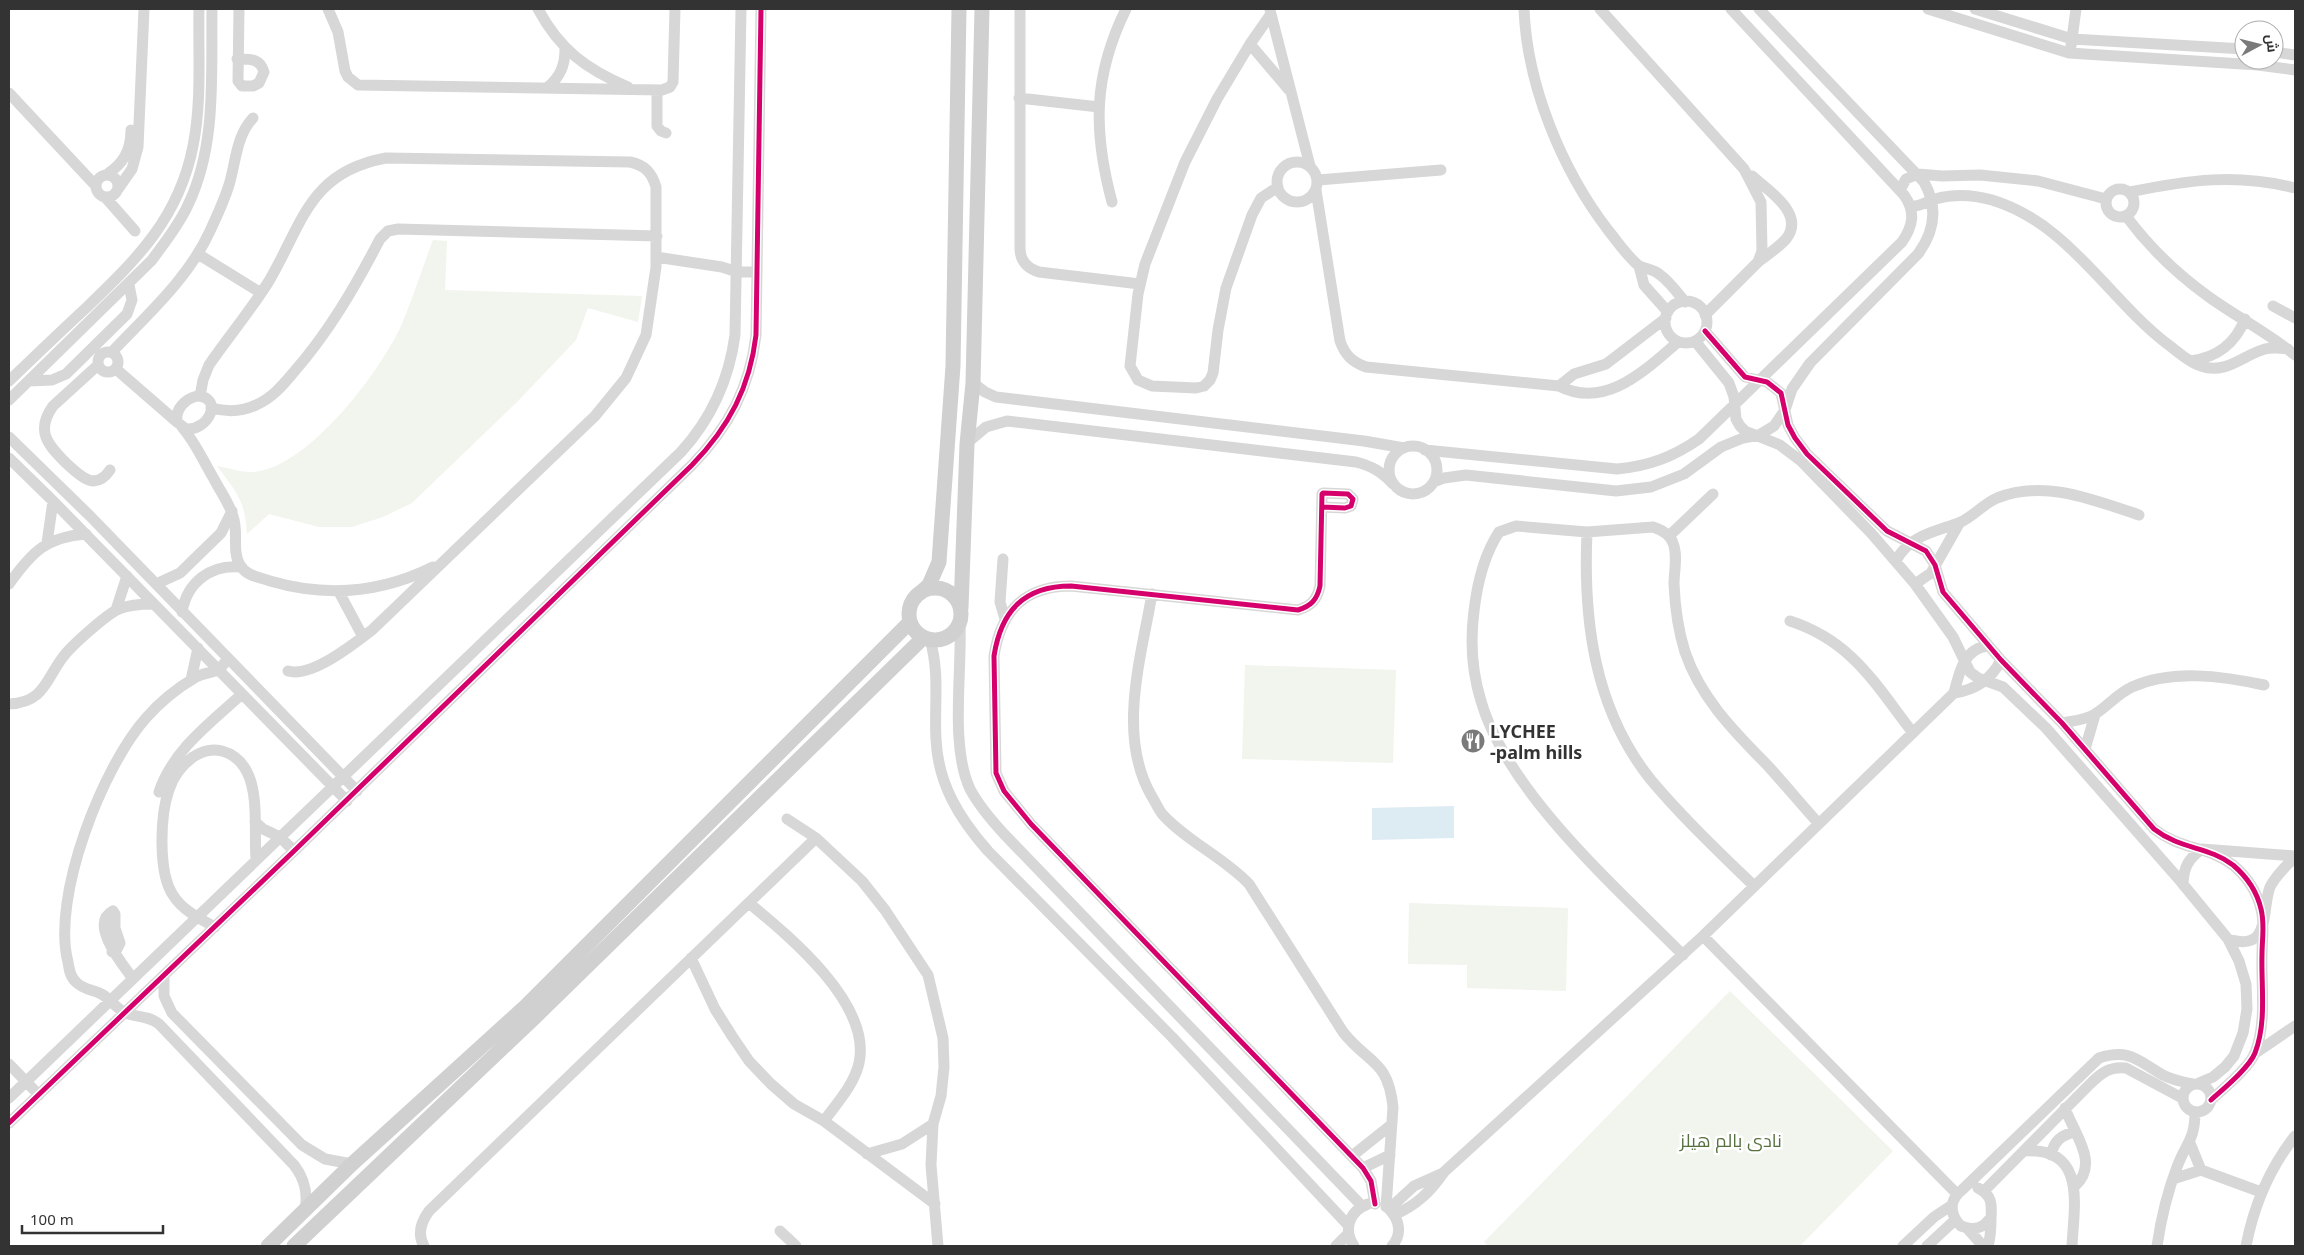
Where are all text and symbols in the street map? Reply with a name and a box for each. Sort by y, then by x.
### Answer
north arrow [2234,20,2284,70]
text: ش [2262,33,2283,53]
place label: LYCHEE -palm hills [1490,719,1582,764]
restaurant icon: LYCHEE -palm hills [1460,728,1486,754]
park label: نادى بالم هيلز [1679,1128,1782,1153]
scale bar [22,1202,164,1234]
text: 100 m [30,1209,74,1229]

